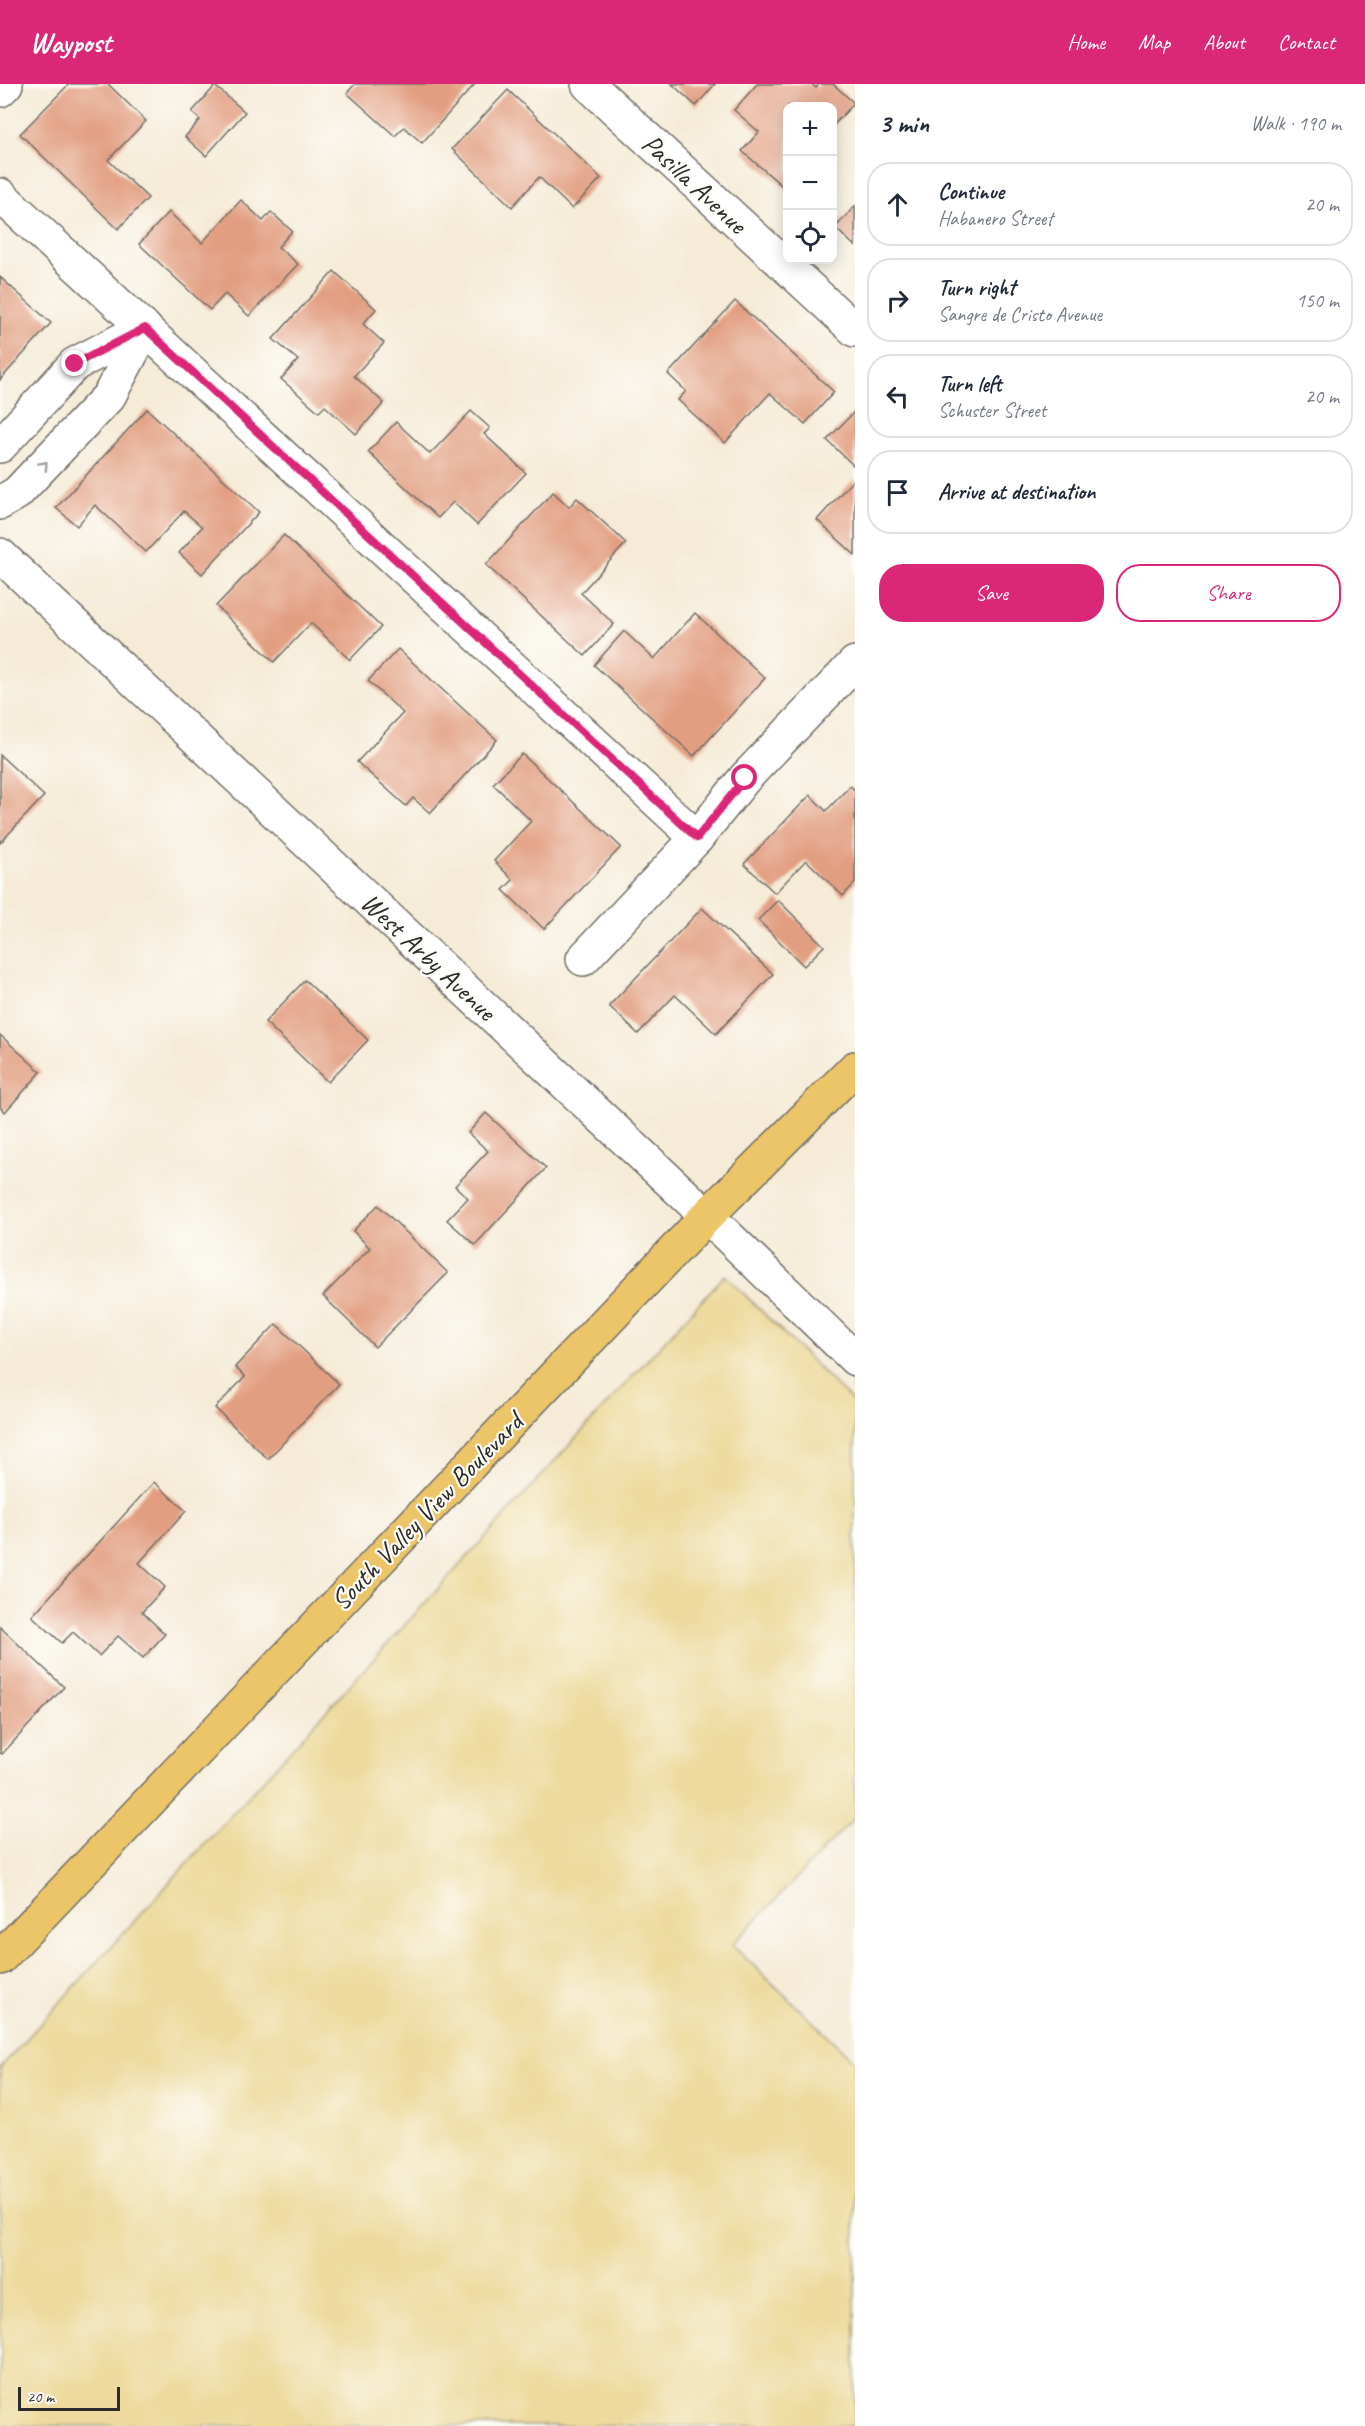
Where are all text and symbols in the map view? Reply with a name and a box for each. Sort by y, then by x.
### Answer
text: Waypost [30,25,111,60]
text: Home [1067,29,1105,55]
text: Map [1138,29,1170,55]
text: About [1203,29,1245,55]
text: Contact [1278,29,1335,55]
map controls [783,102,837,264]
button: + [783,102,837,156]
text: 3 min [879,107,929,140]
text: Walk · 190 m [1251,111,1341,136]
street label: Pasilla Avenue [635,126,756,242]
button: − [783,156,837,210]
text: Continue [938,178,1004,206]
icon: ahead [881,188,914,221]
text: 20 m [1305,192,1339,217]
text: Habanero Street [938,206,1053,231]
button: locate [783,210,837,264]
text: Turn right [938,274,1015,302]
icon: right [881,284,914,317]
text: 150 m [1296,288,1339,313]
text: Sangre de Cristo Avenue [938,302,1102,327]
route end [61,350,87,376]
text: Turn left [938,370,1002,398]
icon: left [881,380,914,413]
text: 20 m [1305,384,1339,409]
text: Schuster Street [938,398,1046,423]
one-way arrow [37,461,48,472]
icon: arrive [881,476,914,509]
text: Arrive at destination [938,478,1095,506]
button: Save [879,564,1104,622]
button: Share [1116,564,1341,622]
route start [731,764,757,790]
street label: West Arby Avenue [354,885,505,1029]
street label: South Valley View Boulevard [323,1402,533,1618]
scale bar [18,2384,120,2412]
text: 20 m [27,2387,54,2407]

